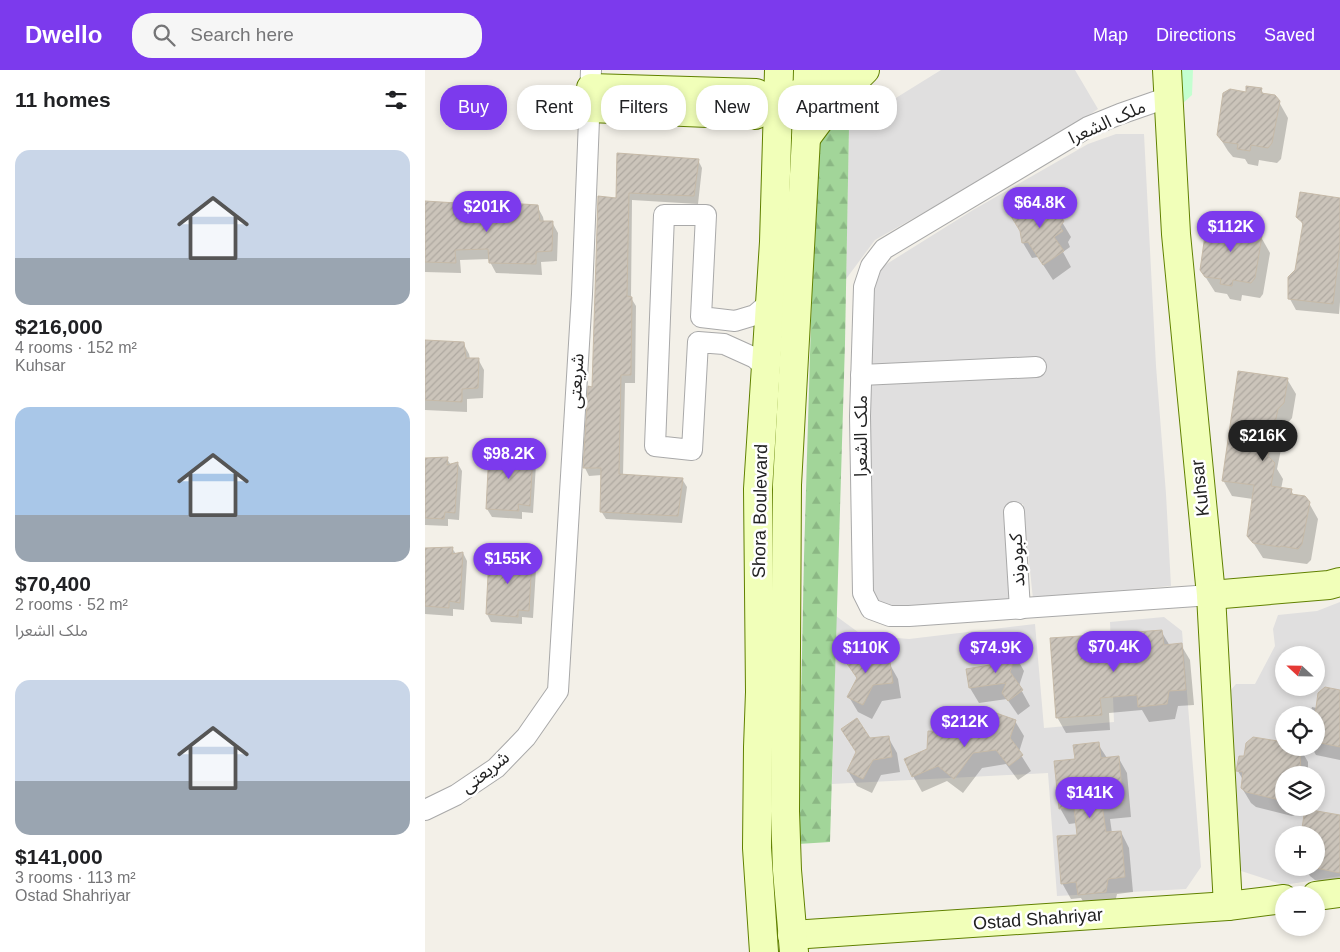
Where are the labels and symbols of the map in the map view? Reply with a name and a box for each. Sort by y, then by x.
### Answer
street label: ملک الشعرا [1065,96,1149,149]
pin: $64.8K [999,186,1081,229]
pin: $201K [452,190,522,233]
pin: $112K [1196,210,1266,253]
street label: شریعتی [565,353,588,409]
street label: ملک الشعرا [851,395,872,477]
pin: $216K [1228,420,1298,462]
pin: $98.2K [468,438,550,480]
street label: Shora Boulevard [749,444,771,578]
street label: Kuhsar [1187,459,1213,517]
street label: کبودوند [1006,532,1029,587]
pin: $155K [473,542,543,585]
pin: $70.4K [1073,630,1155,673]
pin: $110K [831,632,901,674]
pin: $74.9K [955,632,1037,674]
north arrow [1275,646,1325,696]
pin: $212K [930,706,1000,748]
street label: شریعتی [457,747,514,798]
pin: $141K [1055,776,1125,819]
street label: Ostad Shahriyar [972,904,1104,934]

